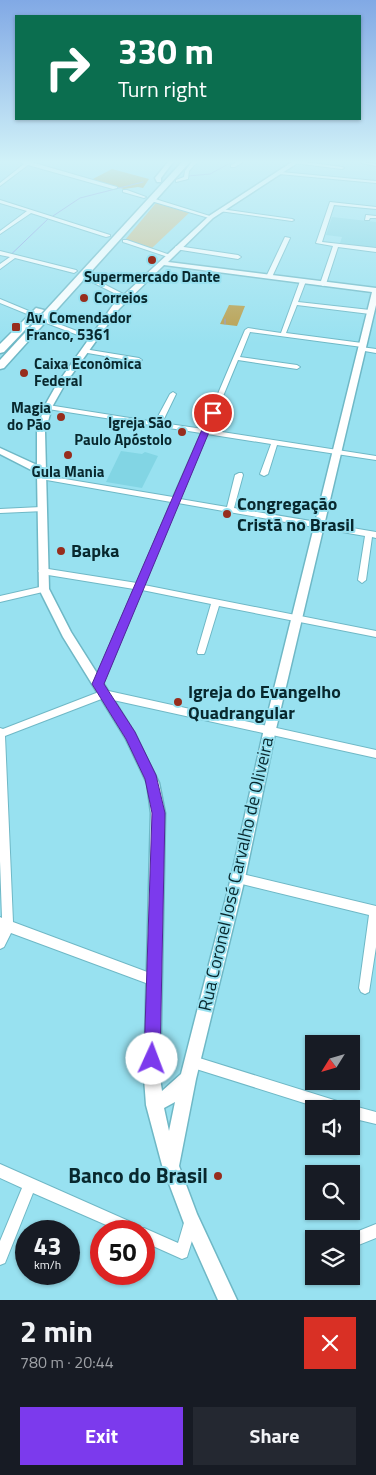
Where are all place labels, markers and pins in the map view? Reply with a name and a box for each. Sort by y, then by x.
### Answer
marker: Supermercado Dante [146,254,158,266]
place label: Supermercado Dante [84,265,220,288]
place label: Correios [94,286,148,309]
marker: Correios [78,292,90,304]
place label: Av. Comendador Franco, 5361 [26,306,132,346]
marker: Av. Comendador Franco, 5361 [10,321,22,333]
place label: Caixa Econômica Federal [34,352,142,392]
marker: Caixa Econômica Federal [18,367,30,379]
pin [192,392,234,434]
place label: Magia do Pão [7,396,51,436]
marker: Magia do Pão [55,411,67,423]
place label: Igreja São Paulo Apóstolo [74,411,172,451]
marker: Igreja São Paulo Apóstolo [176,426,188,438]
marker: Gula Mania [62,449,74,461]
place label: Gula Mania [32,460,105,483]
place label: Congregação Cristã no Brasil [237,490,355,538]
marker: Congregação Cristã no Brasil [221,508,233,520]
place label: Bapka [71,537,119,564]
marker: Bapka [55,545,67,557]
place label: Igreja do Evangelho Quadrangular [188,678,341,726]
marker: Igreja do Evangelho Quadrangular [172,696,184,708]
place label: Banco do Brasil [68,1159,208,1191]
marker: Banco do Brasil [212,1170,224,1182]

